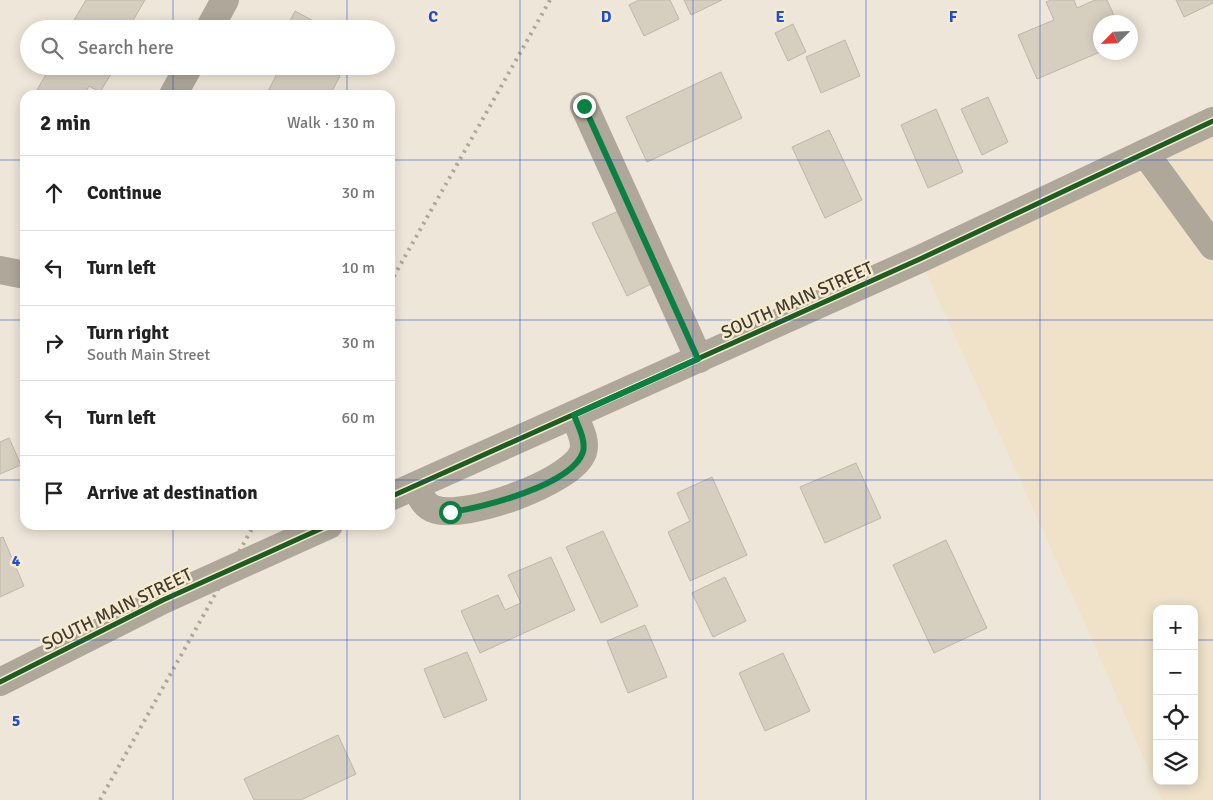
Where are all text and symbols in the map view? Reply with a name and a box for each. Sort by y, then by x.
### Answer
text: C [428,7,438,27]
text: D [601,7,612,27]
text: E [775,7,785,27]
text: F [949,7,958,27]
north arrow [1093,15,1138,60]
search box [20,20,395,75]
icon: search [38,34,66,62]
text: Search here [78,36,174,60]
route end [573,95,596,118]
text: 2 min [40,110,91,136]
text: Walk · 130 m [287,113,375,133]
icon: ahead [40,179,68,207]
text: Continue [87,181,162,205]
text: 30 m [341,183,375,203]
icon: left [40,254,68,282]
text: Turn left [87,256,156,280]
street label: SOUTH MAIN STREET [718,256,877,343]
text: 10 m [341,258,375,278]
text: Turn right [87,321,169,345]
icon: right [40,329,68,357]
text: 30 m [341,333,375,353]
text: South Main Street [87,345,210,365]
icon: left [40,404,68,432]
text: Turn left [87,406,156,430]
text: 60 m [341,408,375,428]
icon: arrive [40,479,68,507]
text: Arrive at destination [87,481,258,505]
route start [439,501,462,524]
text: 4 [12,551,21,571]
street label: SOUTH MAIN STREET [38,563,196,655]
map controls [1153,605,1198,785]
button: + [1153,605,1198,650]
button: − [1153,650,1198,695]
button: locate [1153,695,1198,740]
text: 5 [12,711,20,731]
button: layers [1153,740,1198,785]

